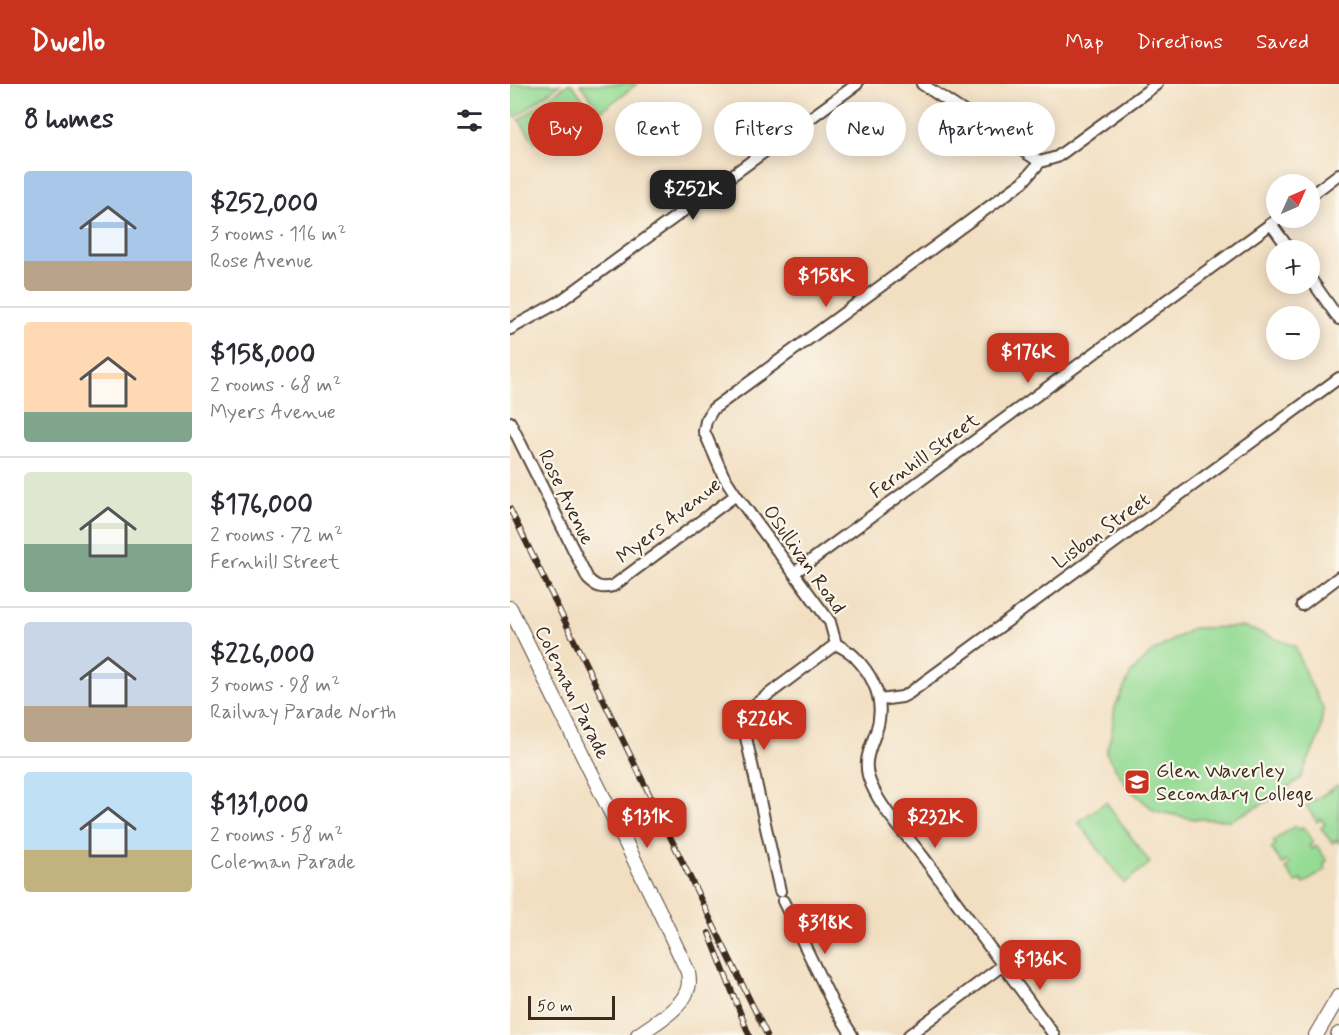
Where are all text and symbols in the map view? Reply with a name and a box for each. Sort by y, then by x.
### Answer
text: Dwello [30,24,105,61]
text: Map [1065,28,1104,56]
text: Directions [1137,28,1223,56]
text: Saved [1256,28,1309,56]
chip: Buy [528,102,603,156]
chip: Rent [615,102,702,156]
chip: Filters [714,102,814,156]
chip: New [826,102,906,156]
chip: Apartment [918,102,1055,156]
text: 8 homes [24,103,114,137]
icon: filters [453,104,486,137]
pin: $252K [651,170,735,221]
north arrow [1266,174,1320,228]
map controls [1266,174,1320,360]
text: $252K [664,176,722,203]
text: $252,000 [210,187,318,221]
icon: home [72,195,144,267]
text: 3 rooms · 116 m² [210,221,346,248]
button: + [1266,240,1320,294]
text: Rose Avenue [210,248,313,275]
pin: $158K [784,257,868,308]
text: $158K [798,263,854,290]
button: − [1266,306,1320,360]
pin: $176K [986,333,1070,384]
text: $158,000 [210,338,315,372]
text: $176K [1001,339,1055,366]
icon: home [72,346,144,418]
text: 2 rooms · 68 m² [210,372,341,399]
text: Myers Avenue [210,399,336,426]
street label: Fernhill Street [864,407,986,505]
street label: Rose Avenue [531,445,600,550]
street label: Myers Avenue [611,472,727,571]
street label: Lisbon Street [1048,487,1156,576]
text: $176,000 [210,488,313,522]
icon: home [72,496,144,568]
street label: OSullivan Road [756,500,851,620]
text: 2 rooms · 72 m² [210,522,343,549]
text: Fernhill Street [210,549,340,576]
street label: Coleman Parade [528,621,616,764]
text: $226,000 [210,638,315,672]
icon: home [72,646,144,718]
text: 3 rooms · 98 m² [210,672,340,699]
text: Railway Parade North [210,699,396,726]
pin: $226K [722,700,806,751]
text: $226K [736,706,792,733]
place label: Glen Waverley Secondary College [1156,758,1313,808]
school or university icon: Glen Waverley Secondary College [1122,767,1152,797]
text: $131,000 [210,788,309,822]
icon: home [72,796,144,868]
pin: $131K [605,798,689,849]
pin: $232K [893,798,977,849]
text: $131K [621,804,673,831]
text: $232K [907,804,963,831]
text: 2 rooms · 58 m² [210,822,343,849]
text: Coleman Parade [210,849,356,876]
pin: $318K [783,904,867,955]
text: $318K [798,910,852,937]
pin: $136K [998,940,1082,991]
text: $136K [1014,946,1066,973]
scale bar [528,993,615,1020]
text: 50 m [537,996,573,1017]

